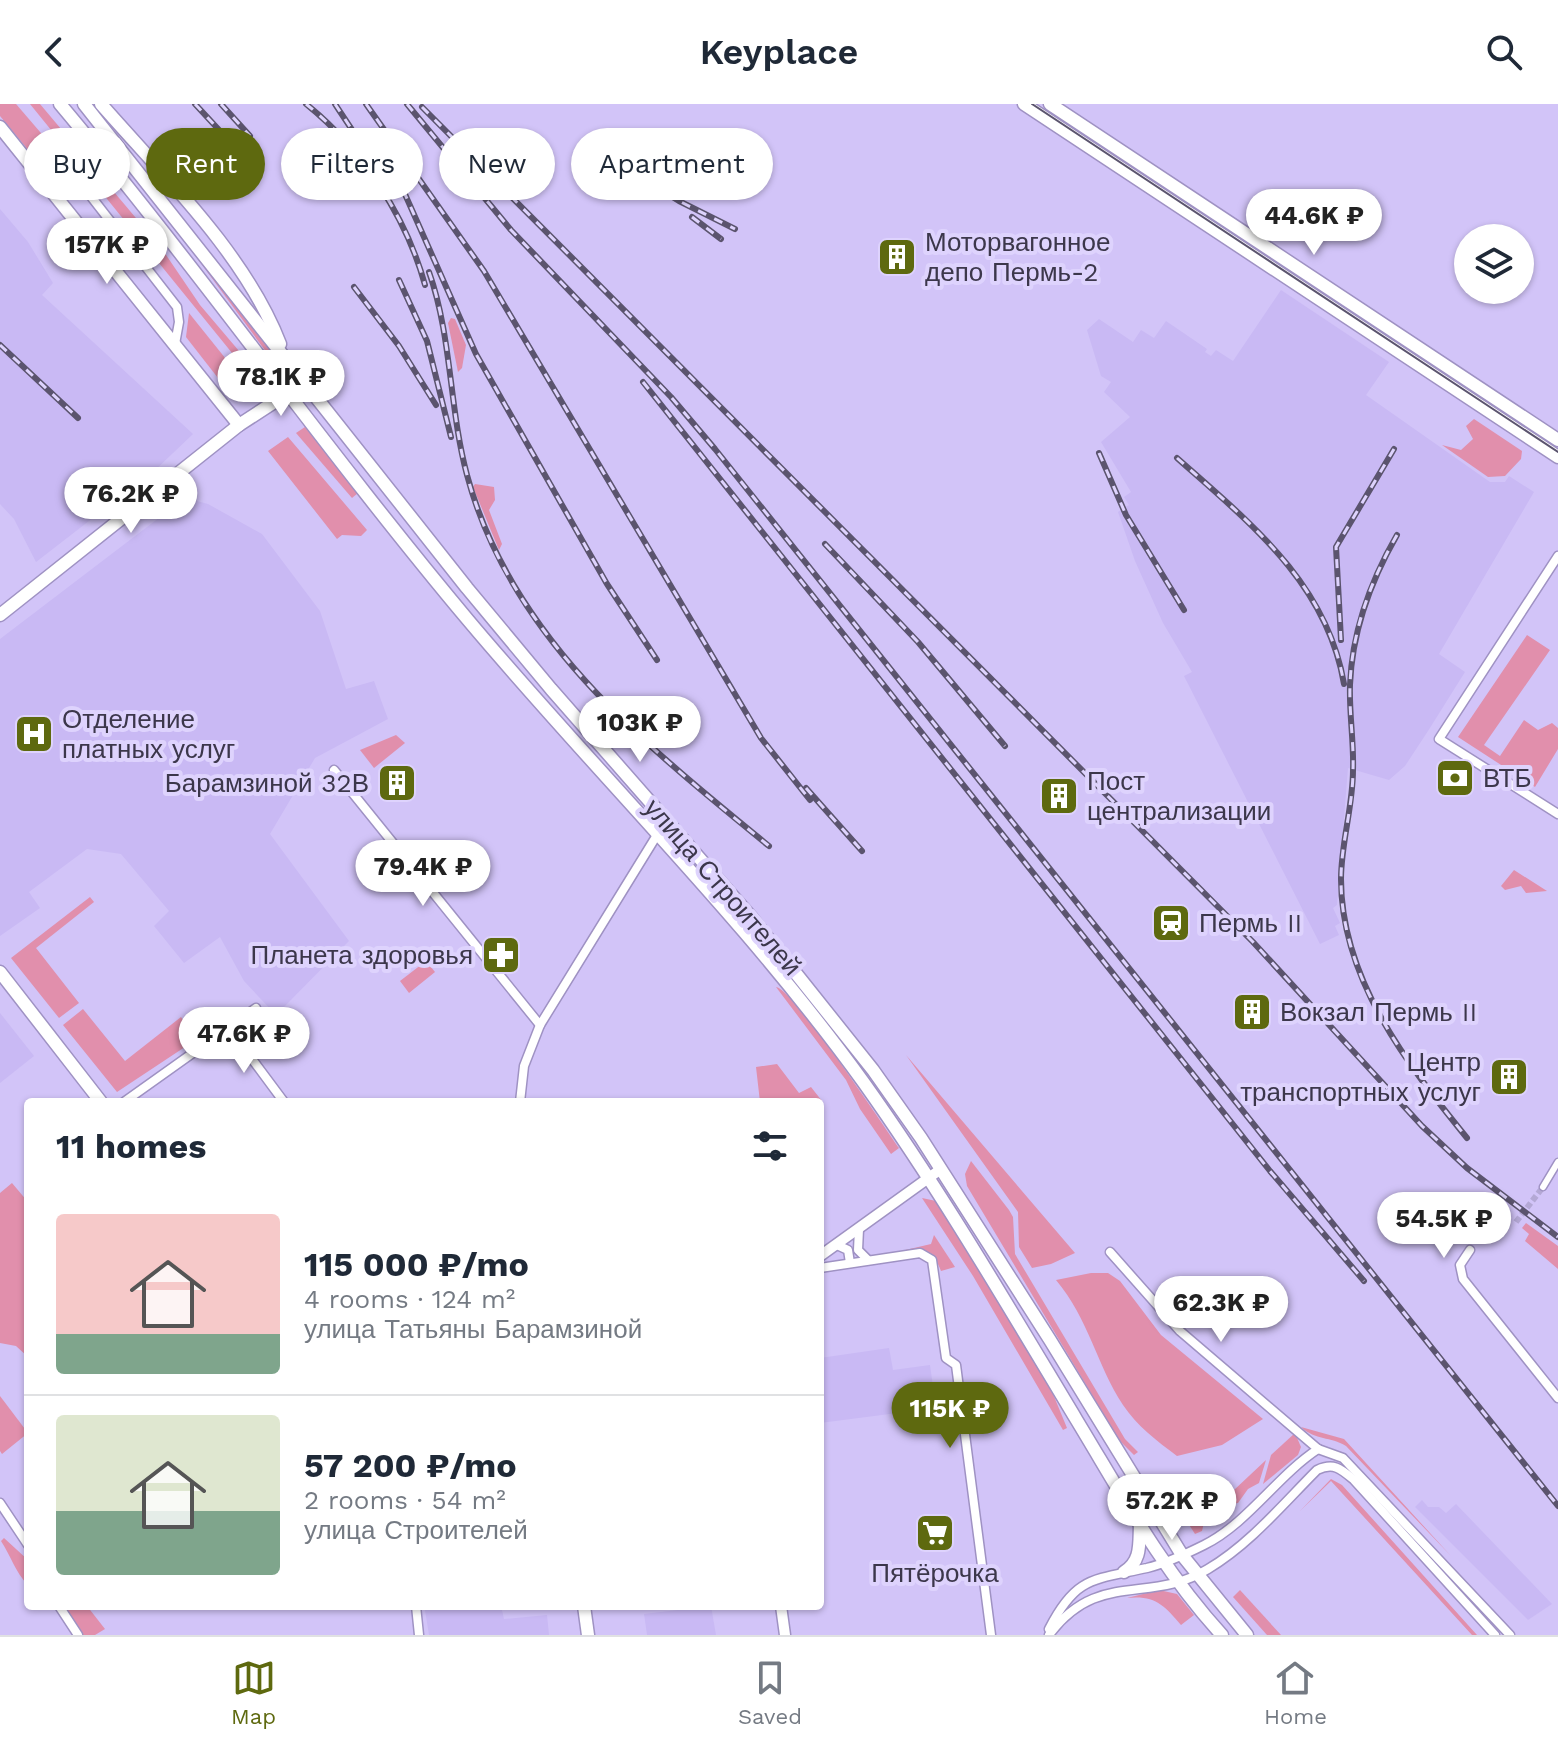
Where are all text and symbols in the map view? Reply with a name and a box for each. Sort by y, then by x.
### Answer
icon: back [32,30,76,74]
icon: search [1482,30,1526,74]
text: Keyplace [700,31,858,73]
chip: Buy [24,128,130,200]
chip: Rent [146,128,265,200]
chip: Filters [281,128,423,200]
chip: New [439,128,555,200]
chip: Apartment [571,128,773,200]
pin: 44.6K ₽ [1240,189,1388,257]
text: 44.6K ₽ [1264,200,1364,230]
pin: 157K ₽ [42,218,172,286]
map controls [1454,224,1534,304]
button: layers [1454,224,1534,304]
place label: Моторвагонное депо Пермь-2 [925,227,1110,287]
text: 157K ₽ [65,229,149,259]
building icon: Моторвагонное депо Пермь-2 [876,236,918,278]
pin: 78.1K ₽ [207,350,355,418]
text: 78.1K ₽ [236,361,326,391]
pin: 76.2K ₽ [57,467,205,535]
text: 76.2K ₽ [82,478,180,508]
pin: 103K ₽ [575,696,705,764]
place label: Отделение платных услуг [62,704,235,764]
text: 103K ₽ [597,707,683,737]
hospital icon: Отделение платных услуг [13,713,55,755]
bank icon: ВТБ [1434,757,1476,799]
building icon: Барамзиной 32В [376,762,418,804]
place label: ВТБ [1483,763,1532,793]
place label: Пост централизации [1087,766,1271,826]
place label: Барамзиной 32В [165,768,369,798]
building icon: Пост централизации [1038,775,1080,817]
street label: улица Строителей [638,793,808,981]
pin: 79.4K ₽ [349,840,497,908]
text: 79.4K ₽ [373,851,473,881]
station icon: Пермь II [1150,902,1192,944]
place label: Пермь II [1199,908,1302,938]
pharmacy icon: Планета здоровья [480,934,522,976]
place label: Планета здоровья [250,940,473,970]
building icon: Вокзал Пермь II [1231,991,1273,1033]
place label: Вокзал Пермь II [1280,997,1477,1027]
pin: 47.6K ₽ [170,1007,318,1075]
text: 47.6K ₽ [197,1018,291,1048]
place label: Центр транспортных услуг [1240,1047,1481,1107]
building icon: Центр транспортных услуг [1488,1056,1530,1098]
icon: filters [748,1124,792,1168]
text: 11 homes [56,1126,206,1166]
pin: 54.5K ₽ [1370,1192,1518,1260]
text: 54.5K ₽ [1395,1203,1493,1233]
text: 115 000 ₽/mo [304,1244,529,1284]
icon: home [120,1246,216,1342]
pin: 62.3K ₽ [1147,1276,1295,1344]
text: 4 rooms · 124 m² [304,1284,515,1314]
text: 62.3K ₽ [1172,1287,1270,1317]
text: улица Татьяны Барамзиной [304,1314,642,1344]
pin: 115K ₽ [885,1382,1015,1450]
text: 115K ₽ [910,1393,990,1423]
text: 57 200 ₽/mo [304,1445,517,1485]
icon: home [120,1447,216,1543]
pin: 57.2K ₽ [1098,1474,1246,1542]
text: 2 rooms · 54 m² [304,1485,506,1515]
text: 57.2K ₽ [1125,1485,1219,1515]
supermarket icon: Пятёрочка [914,1512,956,1554]
text: улица Строителей [304,1515,528,1545]
place label: Пятёрочка [871,1558,999,1588]
tab: Map [231,1656,276,1729]
tab: Saved [738,1656,802,1729]
tab: Home [1264,1656,1327,1729]

